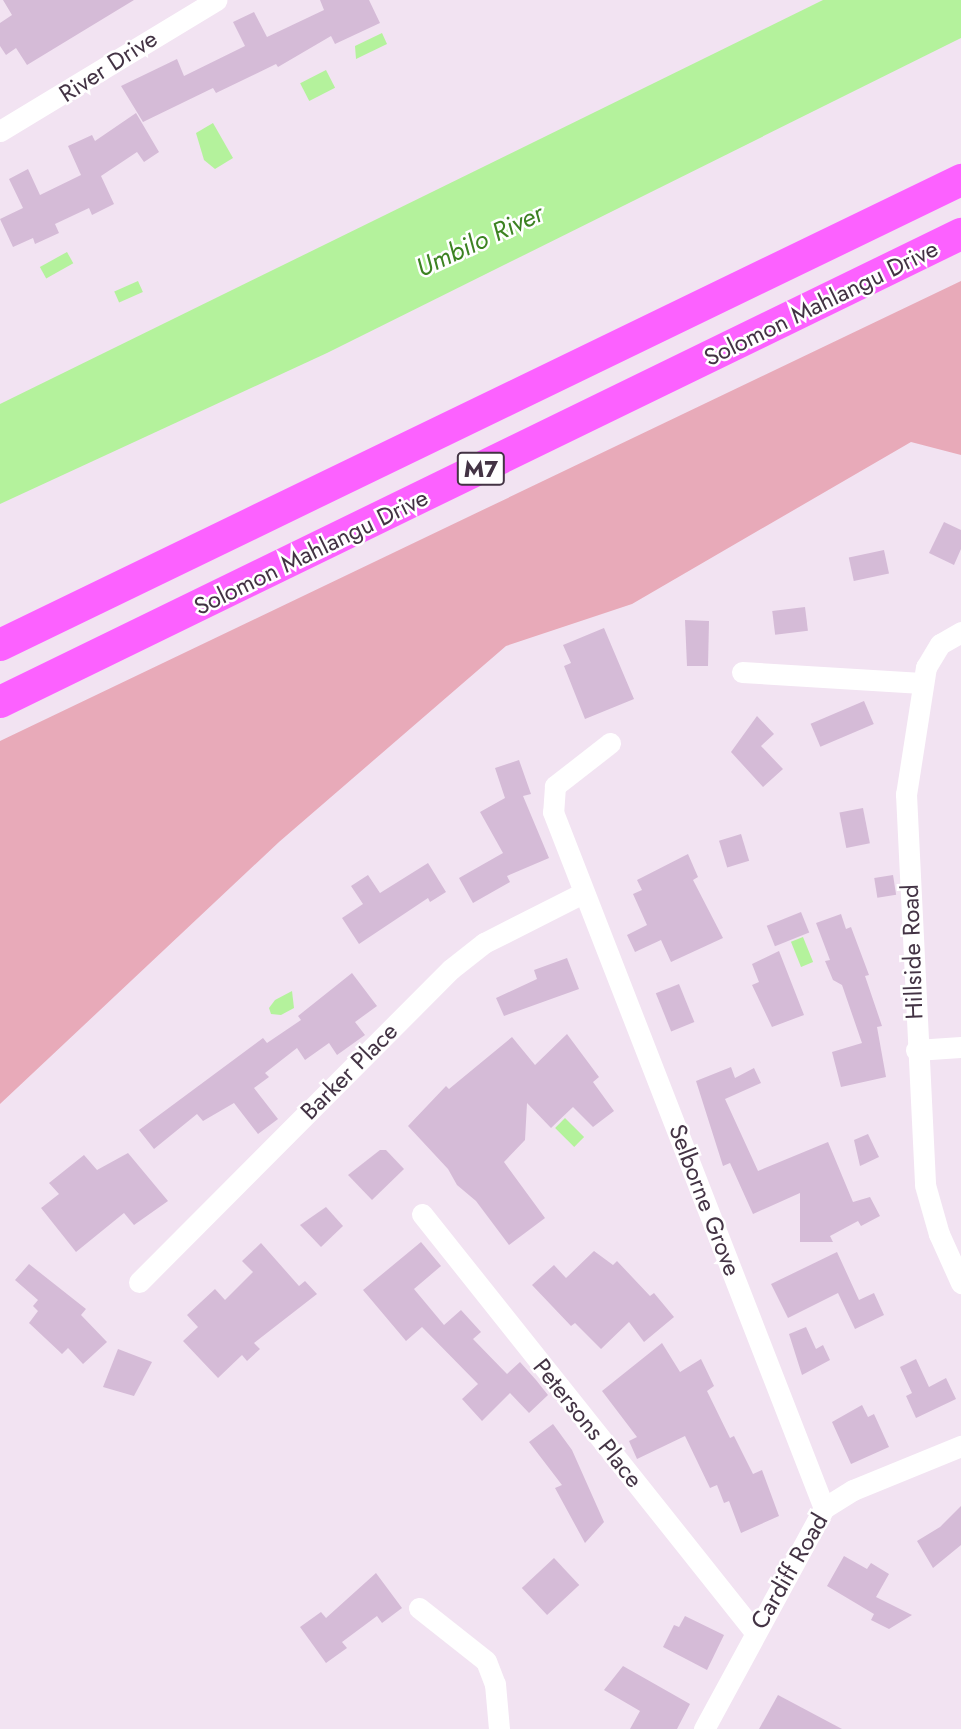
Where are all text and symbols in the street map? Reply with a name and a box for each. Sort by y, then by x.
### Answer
street label: River Drive [54,24,162,108]
water label: Umbilo River [411,198,549,284]
street label: Solomon Mahlangu Drive [699,234,943,372]
road number: M7 [456,449,505,489]
street label: Solomon Mahlangu Drive [189,483,433,621]
street label: Hillside Road [895,884,929,1020]
street label: Barker Place [295,1017,403,1125]
street label: Selborne Grove [663,1120,747,1280]
street label: Petersons Place [527,1353,649,1493]
street label: Cardiff Road [744,1508,834,1634]

